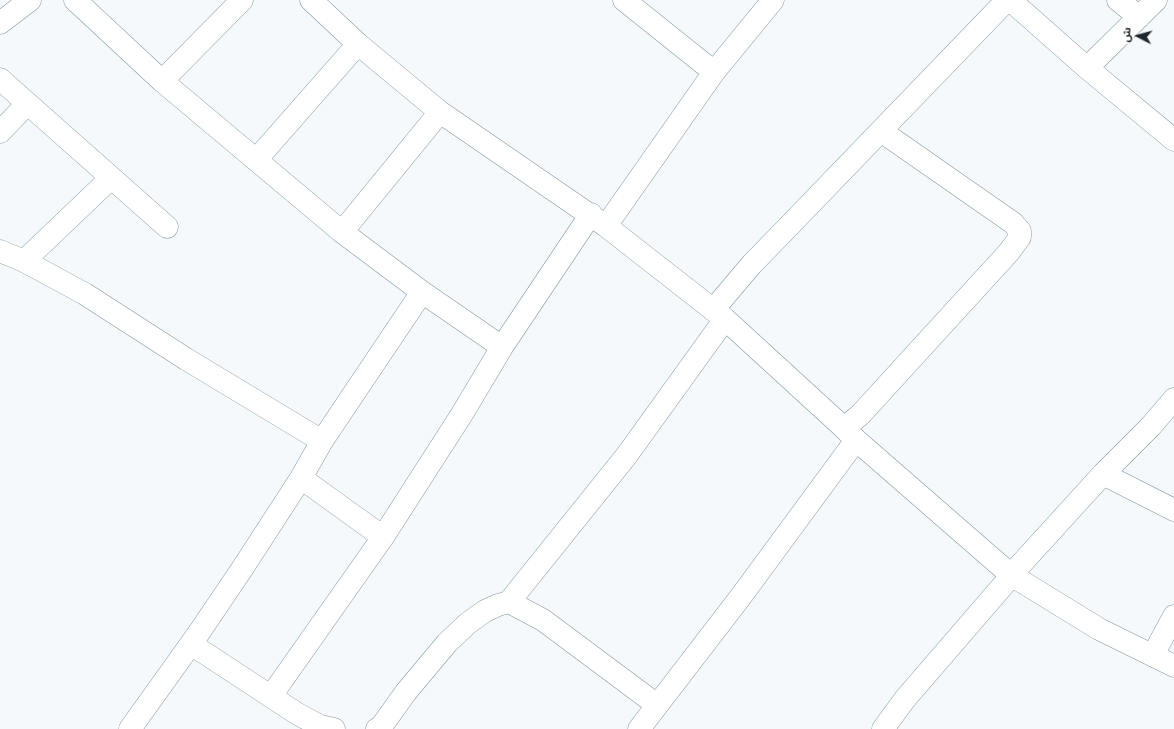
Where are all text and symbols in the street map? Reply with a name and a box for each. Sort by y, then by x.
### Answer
north arrow [1118,16,1158,56]
text: ش [1118,27,1134,43]

